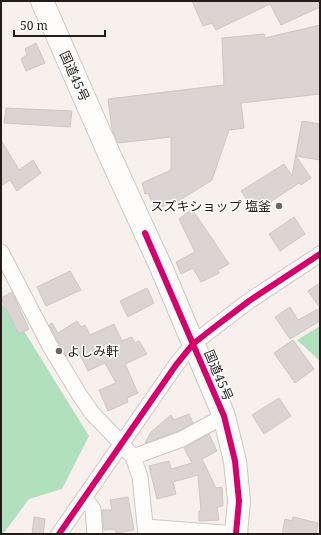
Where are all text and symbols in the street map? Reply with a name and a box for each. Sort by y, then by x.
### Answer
scale bar [14,12,105,38]
text: 50 m [20,17,48,34]
street label: 国道45号 [56,48,94,104]
place label: スズキショップ 塩釜 [151,197,271,215]
marker: スズキショップ 塩釜 [274,201,284,211]
place label: よしみ軒 [67,342,119,360]
marker: よしみ軒 [54,346,64,356]
street label: 国道45号 [200,347,238,403]

